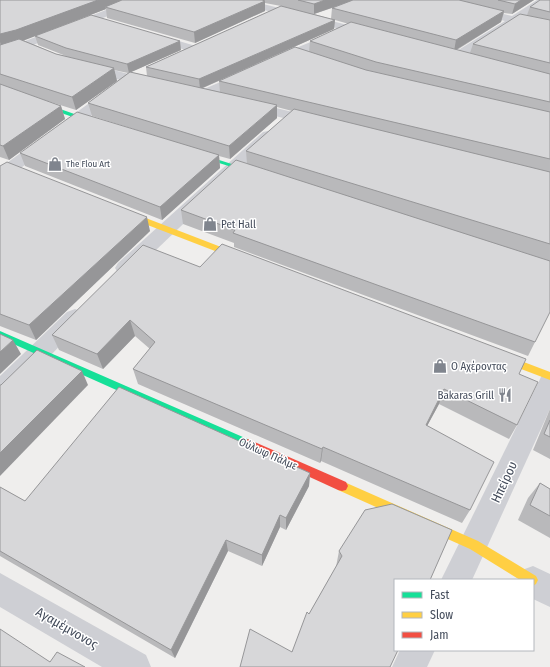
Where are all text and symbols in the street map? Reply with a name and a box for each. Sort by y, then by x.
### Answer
shop icon: The Flou Art [47,156,63,172]
place label: The Flou Art [66,159,110,169]
shop icon: Pet Hall [202,216,218,232]
place label: Pet Hall [221,218,256,231]
shop icon: Ο Αχέροντας [432,358,448,374]
place label: Ο Αχέροντας [451,360,507,373]
restaurant icon: Bakaras Grill [497,387,513,403]
place label: Bakaras Grill [437,389,494,402]
street label: Ούλωφ Πάλμε [237,435,300,473]
street label: Ηπείρου [488,459,520,505]
legend [394,579,534,651]
text: Fast [430,588,449,602]
street label: Αγαμέμνονος [33,604,101,652]
text: Slow [430,608,453,622]
text: Jam [430,628,448,642]

